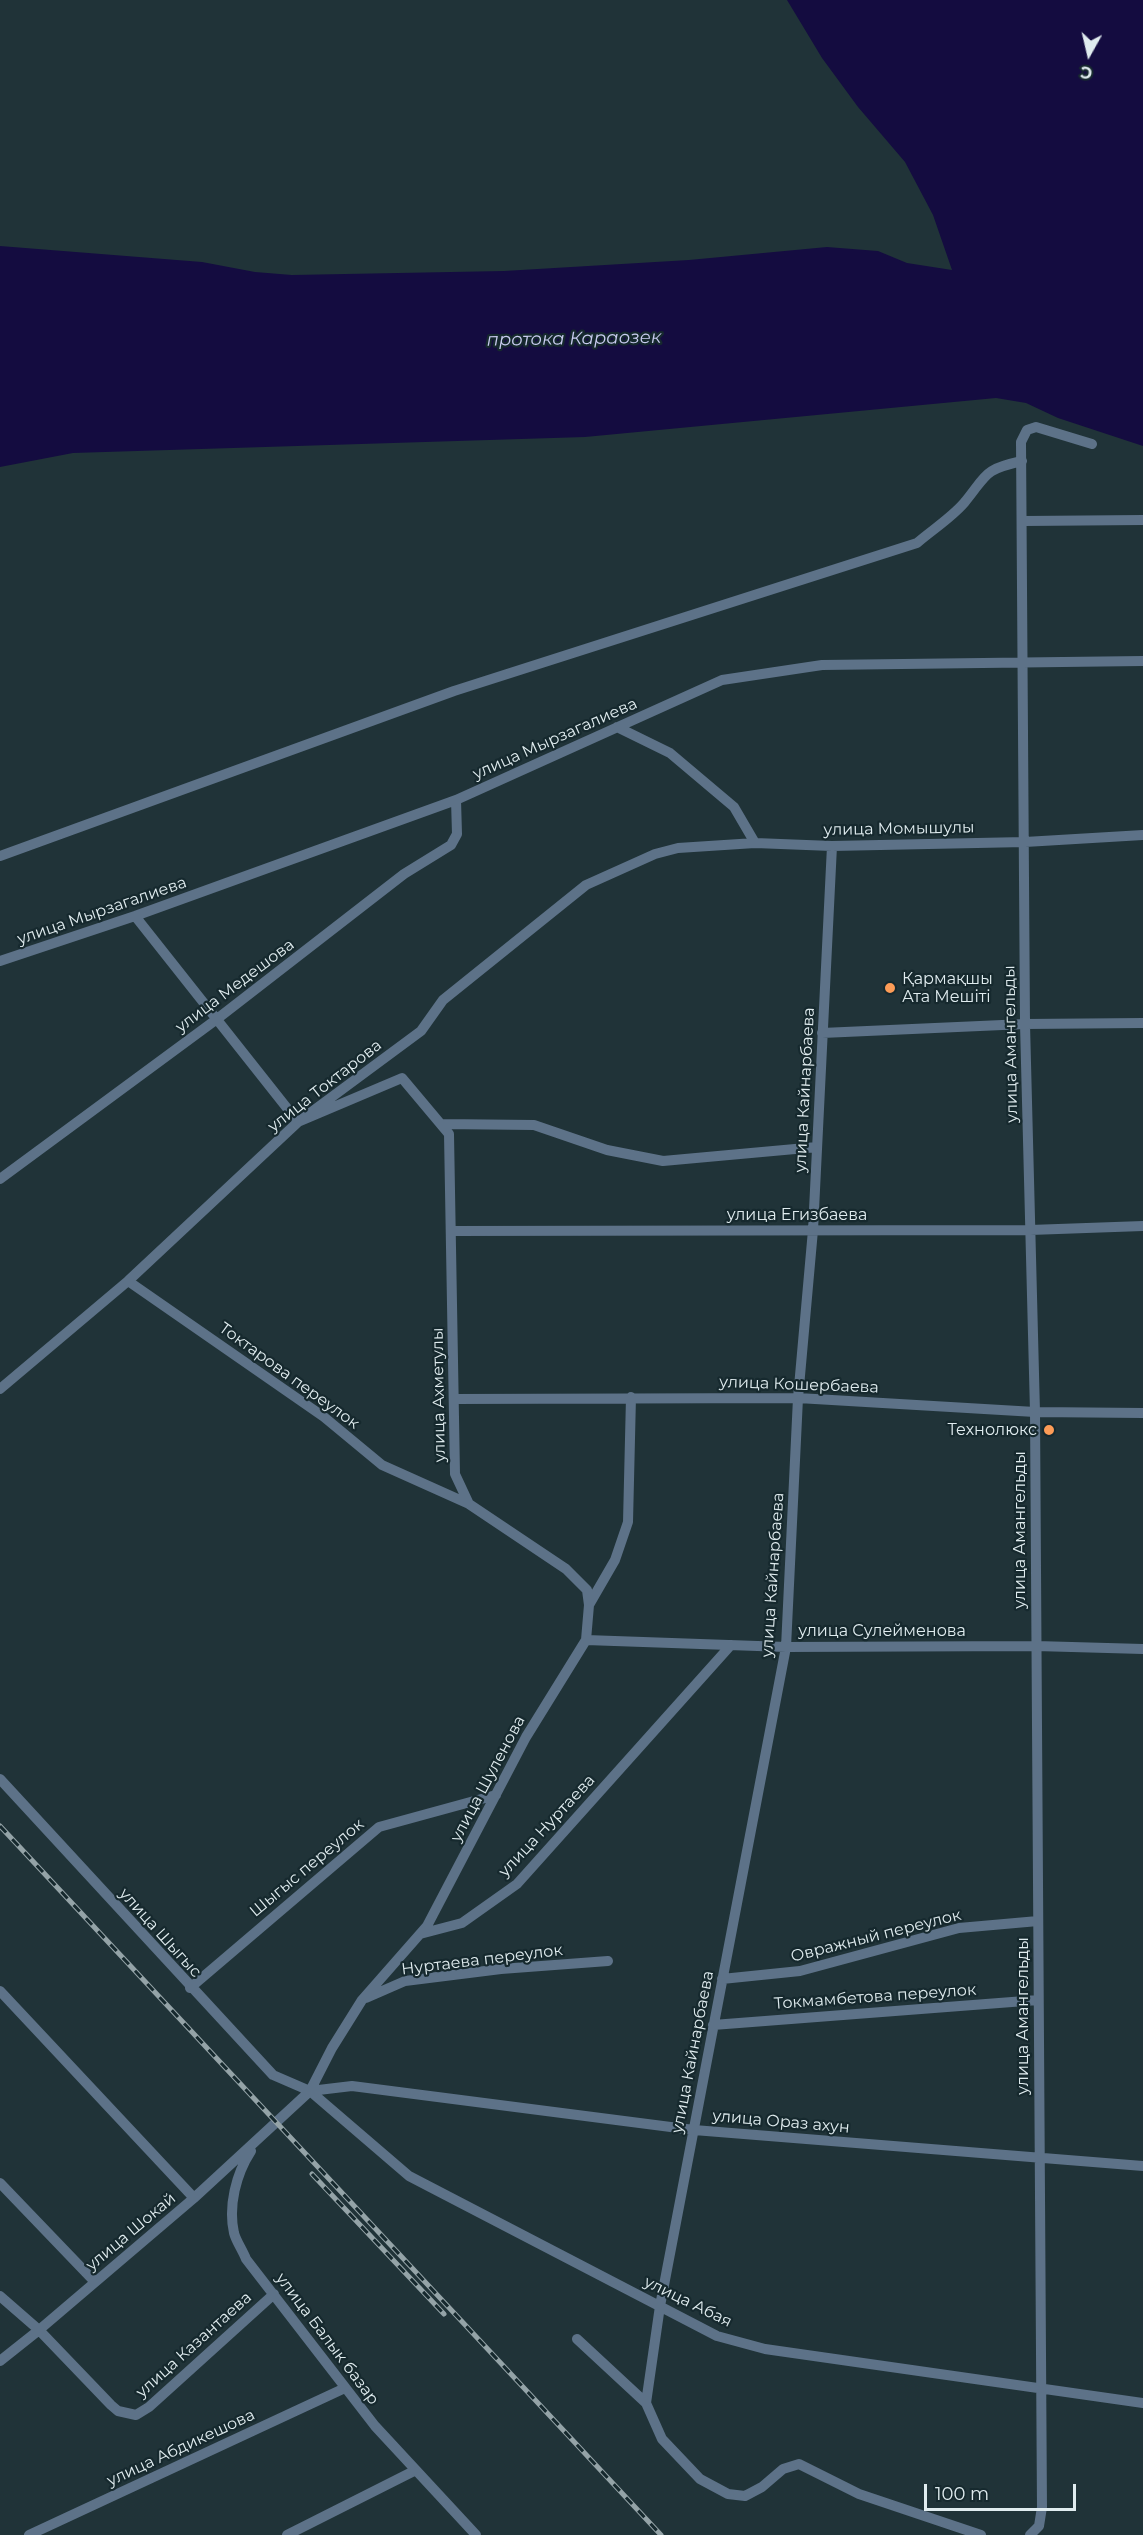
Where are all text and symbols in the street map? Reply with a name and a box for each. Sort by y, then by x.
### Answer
north arrow [1059,24,1119,84]
text: С [1079,62,1094,83]
water label: протока Караозек [487,327,661,351]
street label: улица Мырзагалиева [470,694,640,784]
street label: улица Момышулы [823,818,975,840]
street label: улица Мырзагалиева [15,873,189,949]
street label: улица Медешова [172,935,298,1037]
street label: улица Амангельды [1000,965,1022,1123]
place label: Қармақшы Ата Мешіті [902,969,993,1007]
marker: Қармақшы Ата Мешіті [883,981,897,995]
street label: улица Кайнарбаева [791,1007,819,1173]
street label: улица Токтарова [264,1036,386,1136]
street label: улица Егизбаева [727,1205,867,1225]
street label: Токтарова переулок [215,1319,363,1433]
street label: улица Ахметулы [428,1327,450,1463]
street label: улица Кошербаева [719,1373,879,1397]
place label: Технолюкс [947,1420,1037,1440]
marker: Технолюкс [1042,1423,1056,1437]
street label: улица Амангельды [1010,1451,1030,1609]
street label: улица Кайнарбаева [758,1492,788,1658]
street label: улица Сулейменова [798,1621,966,1641]
street label: улица Шуленова [447,1713,529,1845]
street label: улица Нуртаева [495,1771,599,1881]
street label: Шыгыс переулок [246,1815,368,1921]
street label: улица Шыгыс [115,1884,205,1982]
street label: Овражный переулок [789,1906,963,1966]
street label: улица Амангельды [1013,1937,1033,2095]
street label: Нуртаева переулок [400,1941,564,1979]
street label: улица Кайнарбаева [668,1969,718,2135]
street label: Токмамбетова переулок [773,1980,977,2014]
street label: улица Ораз ахун [711,2106,851,2138]
street label: улица Шокай [82,2189,180,2275]
street label: улица Балык базар [271,2269,383,2409]
street label: улица Абая [641,2272,735,2332]
street label: улица Казантаева [132,2288,256,2402]
street label: улица Абдикешова [104,2405,258,2491]
scale bar [927,2472,1078,2510]
text: 100 m [935,2483,989,2505]

